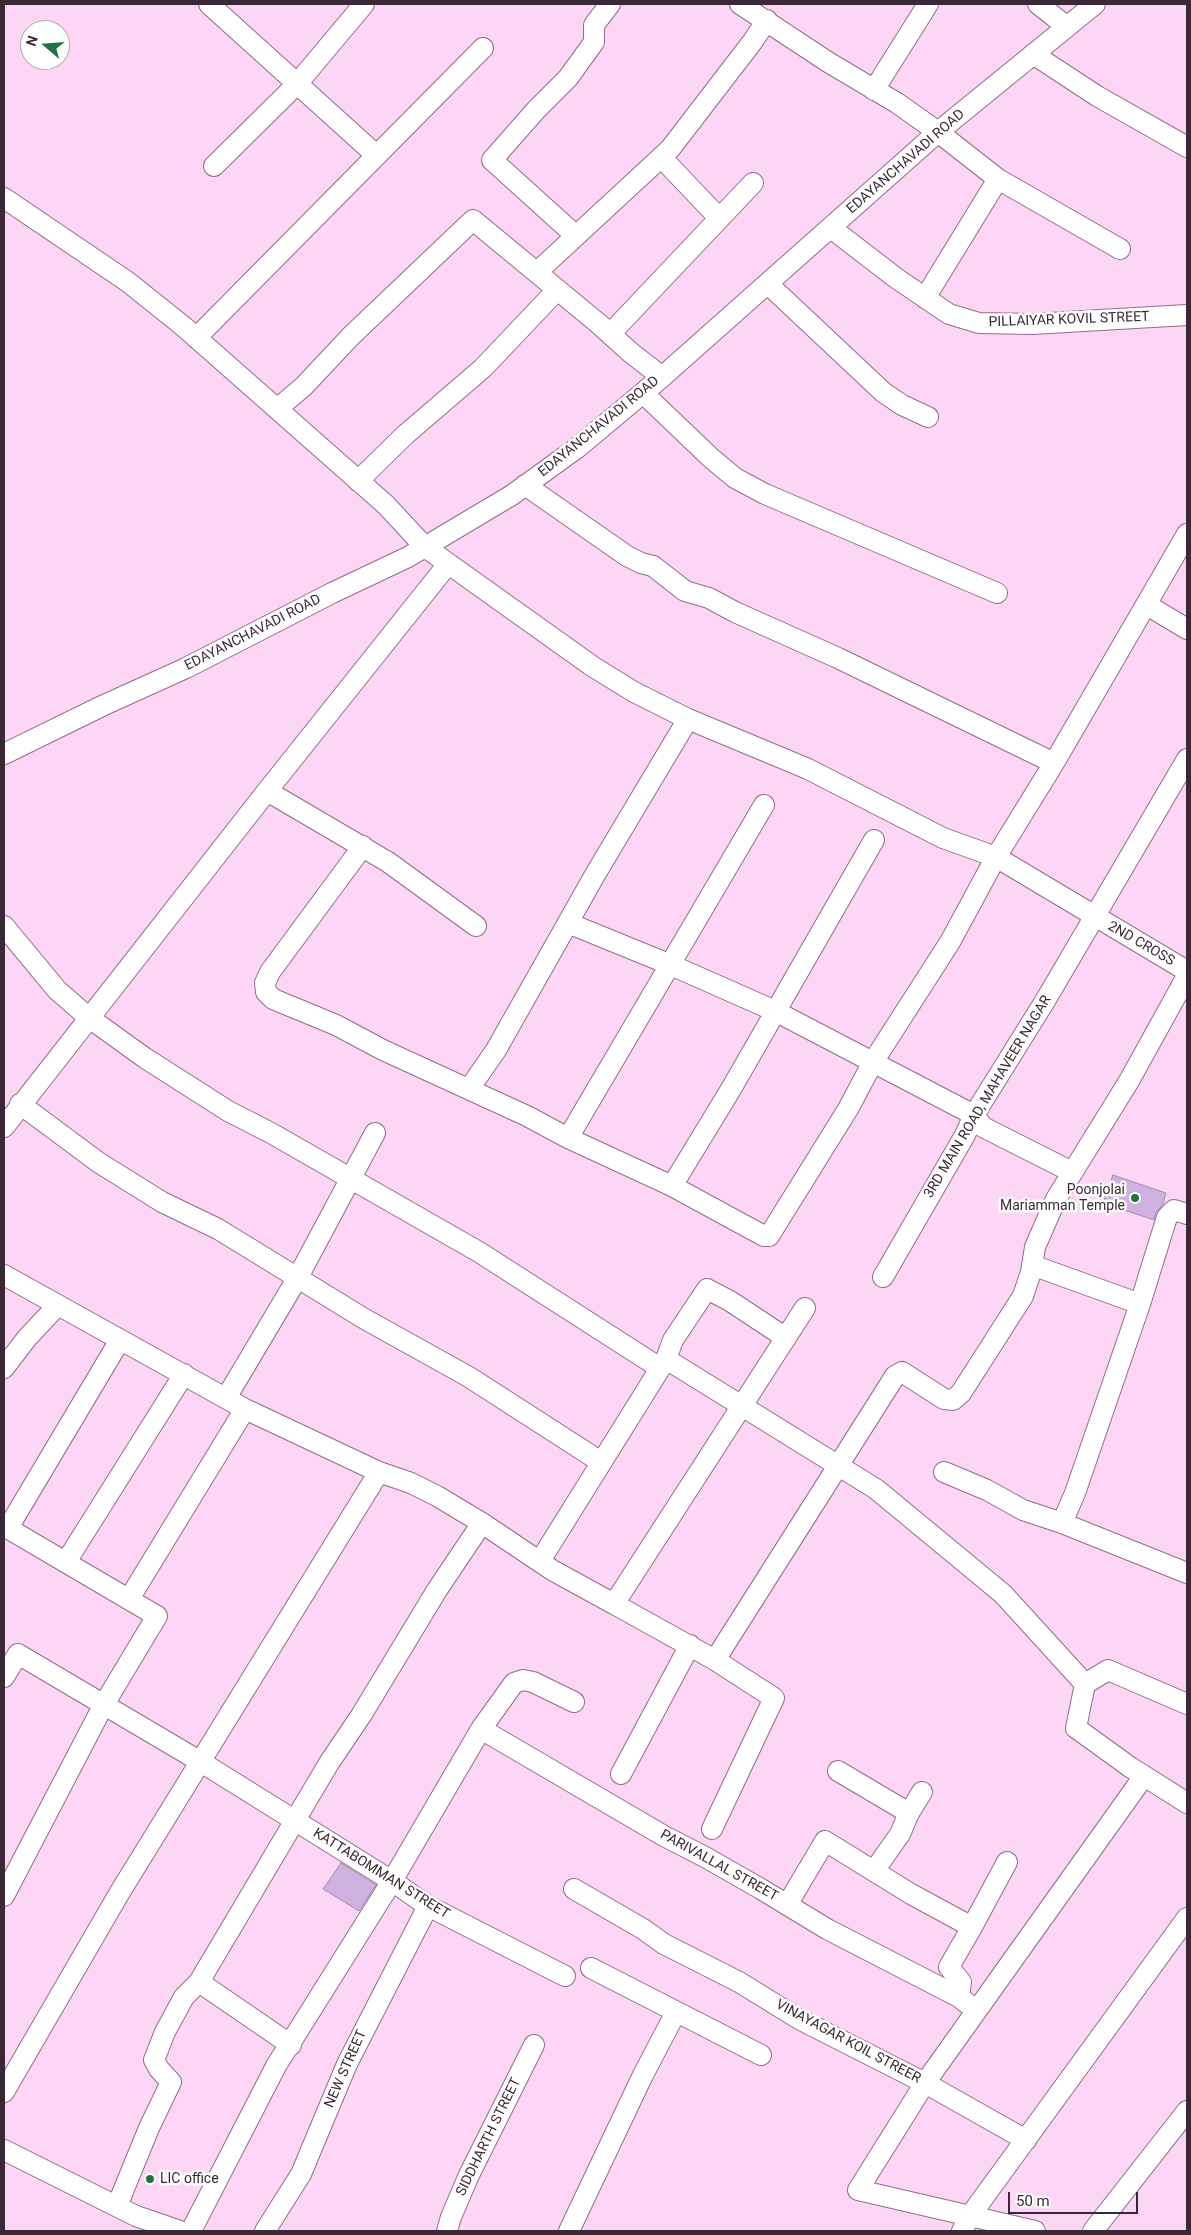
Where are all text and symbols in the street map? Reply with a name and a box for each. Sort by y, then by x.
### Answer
north arrow [20,20,70,70]
text: N [23,34,41,48]
street label: EDAYANCHAVADI ROAD [844,106,968,218]
street label: PILLAIYAR KOVIL STREET [988,309,1150,331]
street label: EDAYANCHAVADI ROAD [535,373,663,481]
street label: EDAYANCHAVADI ROAD [182,591,324,675]
street label: 2ND CROSS [1105,918,1177,970]
street label: 3RD MAIN ROAD, MAHAVEER NAGAR [921,993,1055,1201]
place label: Poonjolai Mariamman Temple [1000,1182,1125,1214]
marker: Poonjolai Mariamman Temple [1129,1192,1141,1204]
street label: KATTABOMMAN STREET [310,1825,452,1923]
street label: PARIVALLAL STREET [657,1827,781,1905]
street label: VINAYAGAR KOIL STREER [773,1997,923,2087]
street label: NEW STREET [321,2027,371,2111]
street label: SIDDHARTH STREET [453,2075,525,2199]
place label: LIC office [160,2171,219,2187]
marker: LIC office [144,2173,156,2185]
scale bar [1011,2182,1141,2214]
text: 50 m [1016,2192,1050,2210]

